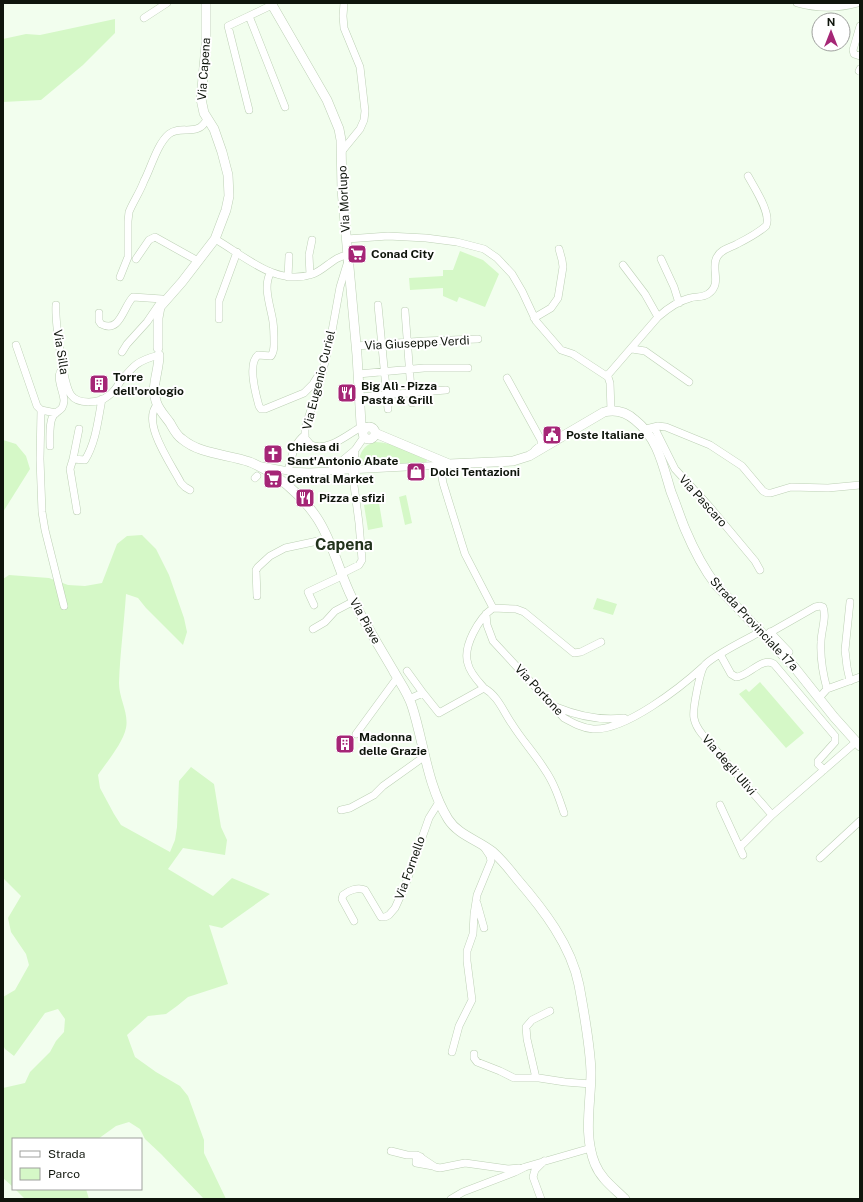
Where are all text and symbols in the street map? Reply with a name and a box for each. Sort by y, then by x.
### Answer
north arrow [811,12,851,52]
text: N [827,16,835,28]
street label: Via Capena [195,37,213,101]
street label: Via Morlupo [335,165,353,233]
supermarket icon: Conad City [346,243,368,265]
place label: Conad City [371,247,434,261]
street label: Via Silla [51,329,71,375]
street label: Via Eugenio Curiel [300,329,338,431]
street label: Via Giuseppe Verdi [364,333,470,353]
place label: Torre dell'orologio [113,370,184,398]
building icon: Torre dell'orologio [88,373,110,395]
place label: Big Alì - Pizza Pasta & Grill [361,379,437,407]
restaurant icon: Big Alì - Pizza Pasta & Grill [336,382,358,404]
public building icon: Poste Italiane [541,424,563,446]
place label: Poste Italiane [566,428,645,442]
place label: Chiesa di Sant'Antonio Abate [287,440,398,468]
church icon: Chiesa di Sant'Antonio Abate [262,443,284,465]
shop icon: Dolci Tentazioni [405,461,427,483]
place label: Dolci Tentazioni [430,465,520,479]
supermarket icon: Central Market [262,468,284,490]
place label: Central Market [287,472,374,486]
street label: Via Pascaro [676,472,730,530]
restaurant icon: Pizza e sfizi [294,487,316,509]
place label: Pizza e sfizi [319,491,385,505]
district label: Capena [315,535,373,554]
street label: Strada Provinciale 17a [707,574,801,674]
street label: Via Piave [347,596,383,647]
street label: Via Portone [512,662,566,718]
place label: Madonna delle Grazie [359,730,427,758]
street label: Via degli Ulivi [699,732,759,798]
building icon: Madonna delle Grazie [334,733,356,755]
street label: Via Fornello [392,834,428,902]
legend [12,1138,142,1190]
text: Strada [48,1147,85,1161]
text: Parco [48,1167,80,1181]

